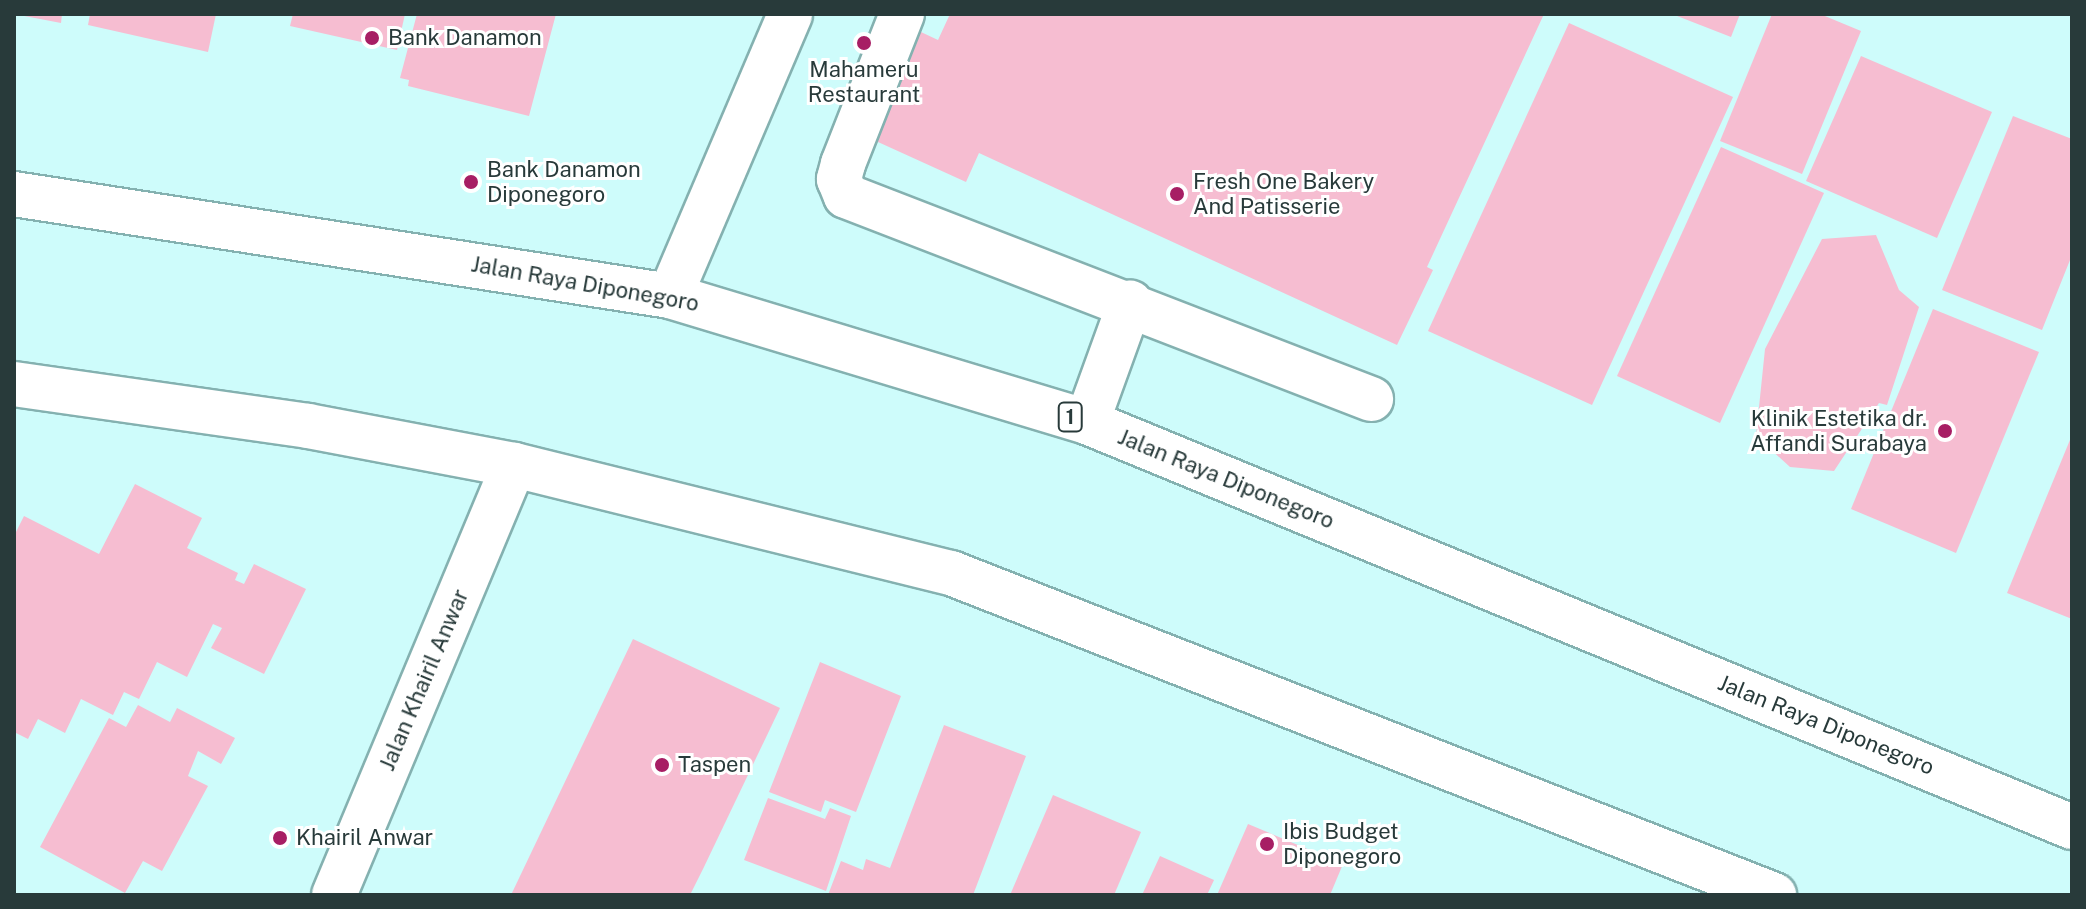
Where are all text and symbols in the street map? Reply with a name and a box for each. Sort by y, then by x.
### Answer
place label: Bank Danamon [388,25,542,51]
marker: Bank Danamon [363,29,381,47]
marker: Mahameru Restaurant [855,34,873,52]
place label: Mahameru Restaurant [808,56,920,108]
place label: Bank Danamon Diponegoro [487,156,641,208]
place label: Fresh One Bakery And Patisserie [1193,168,1374,220]
marker: Bank Danamon Diponegoro [462,173,480,191]
marker: Fresh One Bakery And Patisserie [1168,185,1186,203]
street label: Jalan Raya Diponegoro [469,251,701,317]
road number: 1 [1056,401,1084,433]
place label: Klinik Estetika dr. Affandi Surabaya [1750,405,1927,456]
marker: Klinik Estetika dr. Affandi Surabaya [1934,420,1956,442]
street label: Jalan Raya Diponegoro [1114,423,1338,535]
street label: Jalan Khairil Anwar [374,585,474,775]
street label: Jalan Raya Diponegoro [1714,669,1938,781]
place label: Taspen [678,752,751,778]
marker: Taspen [653,756,671,774]
place label: Ibis Budget Diponegoro [1283,818,1401,870]
place label: Khairil Anwar [296,825,433,851]
marker: Khairil Anwar [271,829,289,847]
marker: Ibis Budget Diponegoro [1258,835,1276,853]

